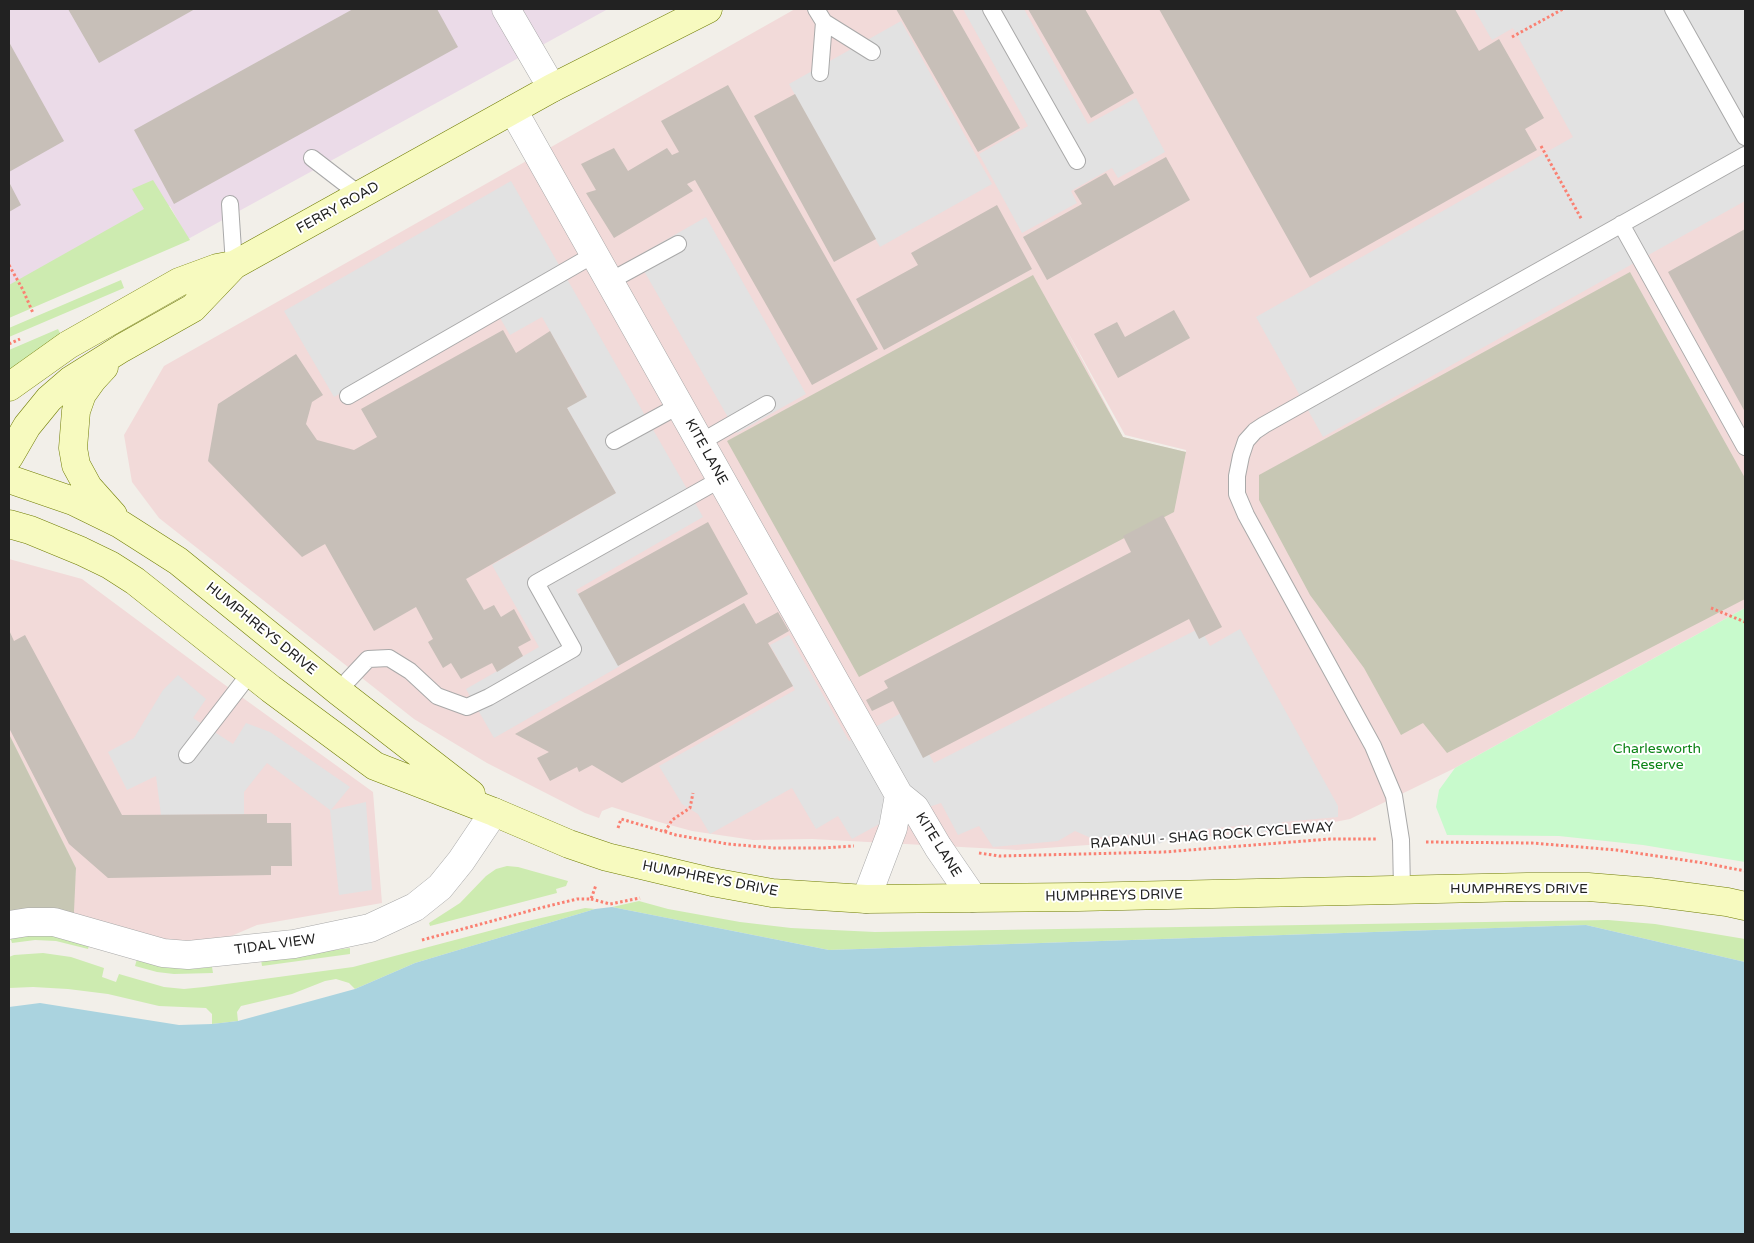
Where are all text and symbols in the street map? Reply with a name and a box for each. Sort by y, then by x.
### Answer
street label: FERRY ROAD [294,178,382,238]
street label: KITE LANE [681,416,731,488]
street label: HUMPHREYS DRIVE [202,579,320,679]
park label: Charlesworth Reserve [1613,741,1701,774]
street label: KITE LANE [912,810,964,880]
street label: RAPANUI - SHAG ROCK CYCLEWAY [1090,819,1334,853]
street label: HUMPHREYS DRIVE [641,858,779,900]
street label: HUMPHREYS DRIVE [1450,881,1588,897]
street label: HUMPHREYS DRIVE [1045,886,1183,906]
street label: TIDAL VIEW [233,931,317,959]

